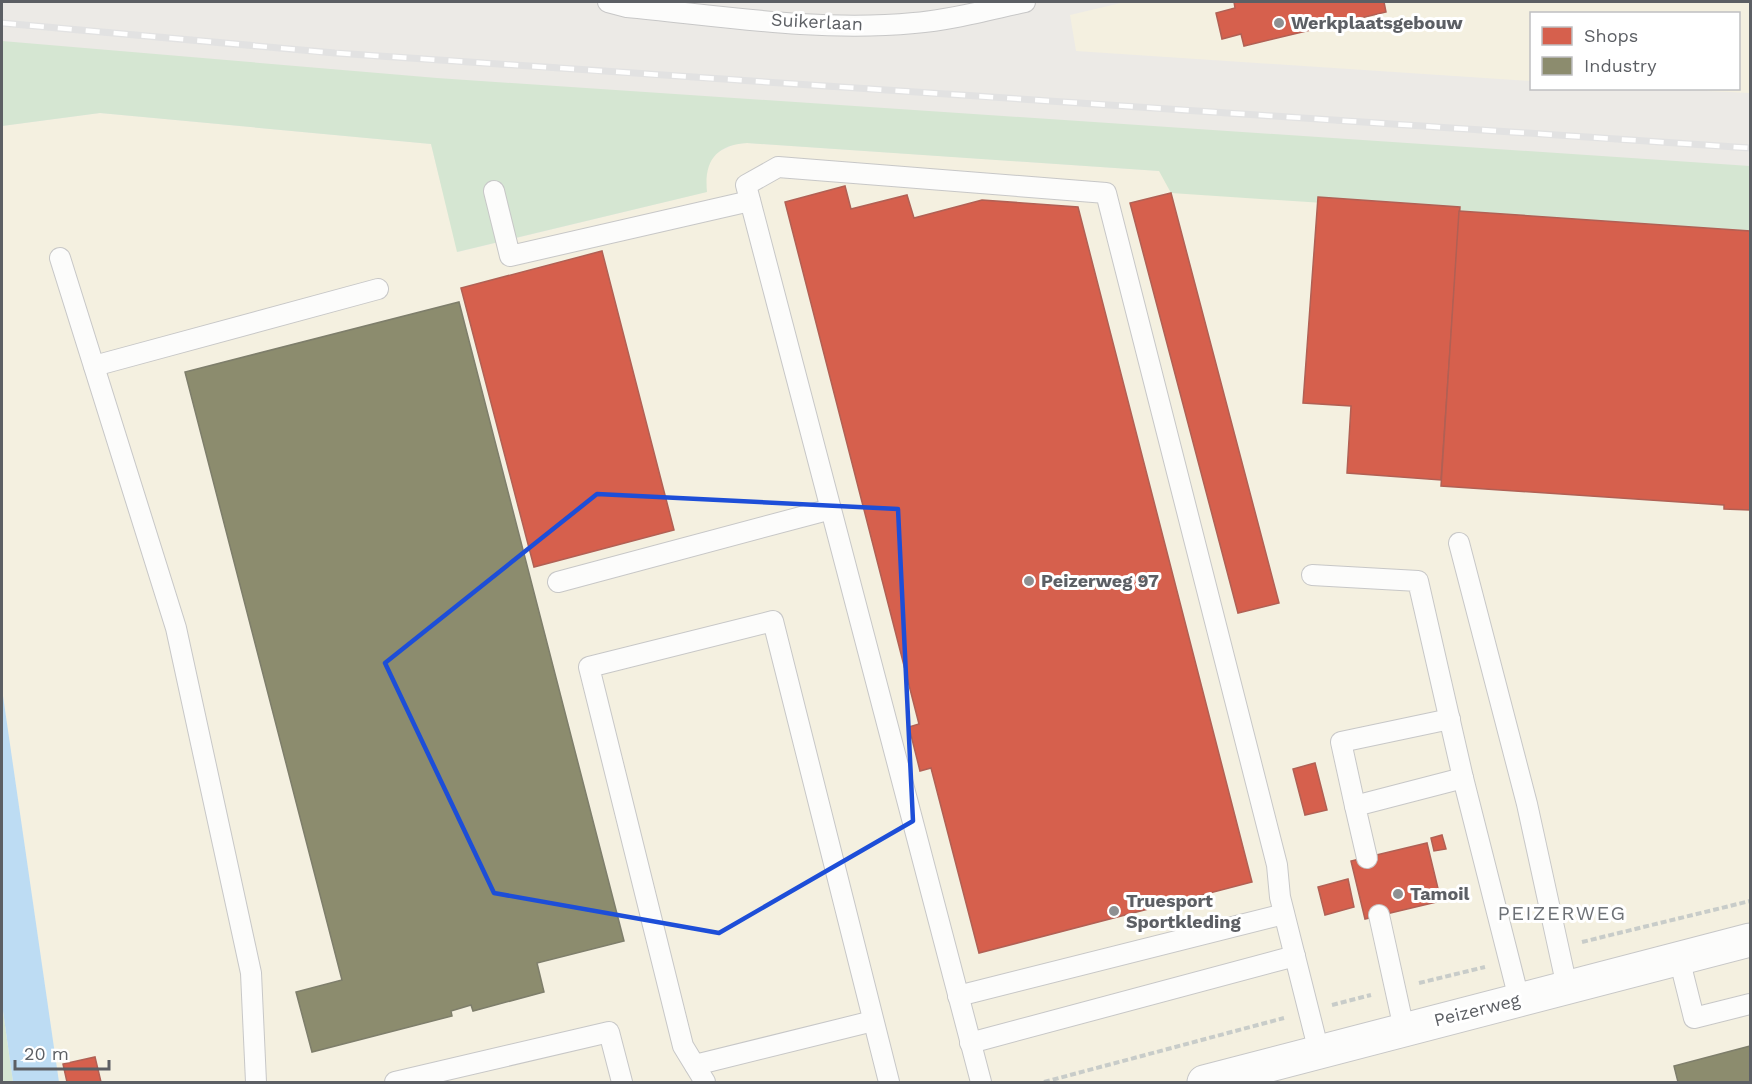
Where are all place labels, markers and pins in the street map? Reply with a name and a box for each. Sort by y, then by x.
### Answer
place label: Werkplaatsgebouw [1291,12,1464,33]
marker: Werkplaatsgebouw [1272,16,1286,30]
place label: Peizerweg 97 [1041,570,1159,591]
marker: Peizerweg 97 [1022,574,1036,588]
place label: Tamoil [1410,883,1470,904]
marker: Tamoil [1391,887,1405,901]
place label: Truesport Sportkleding [1126,890,1241,932]
marker: Truesport Sportkleding [1107,904,1121,918]

